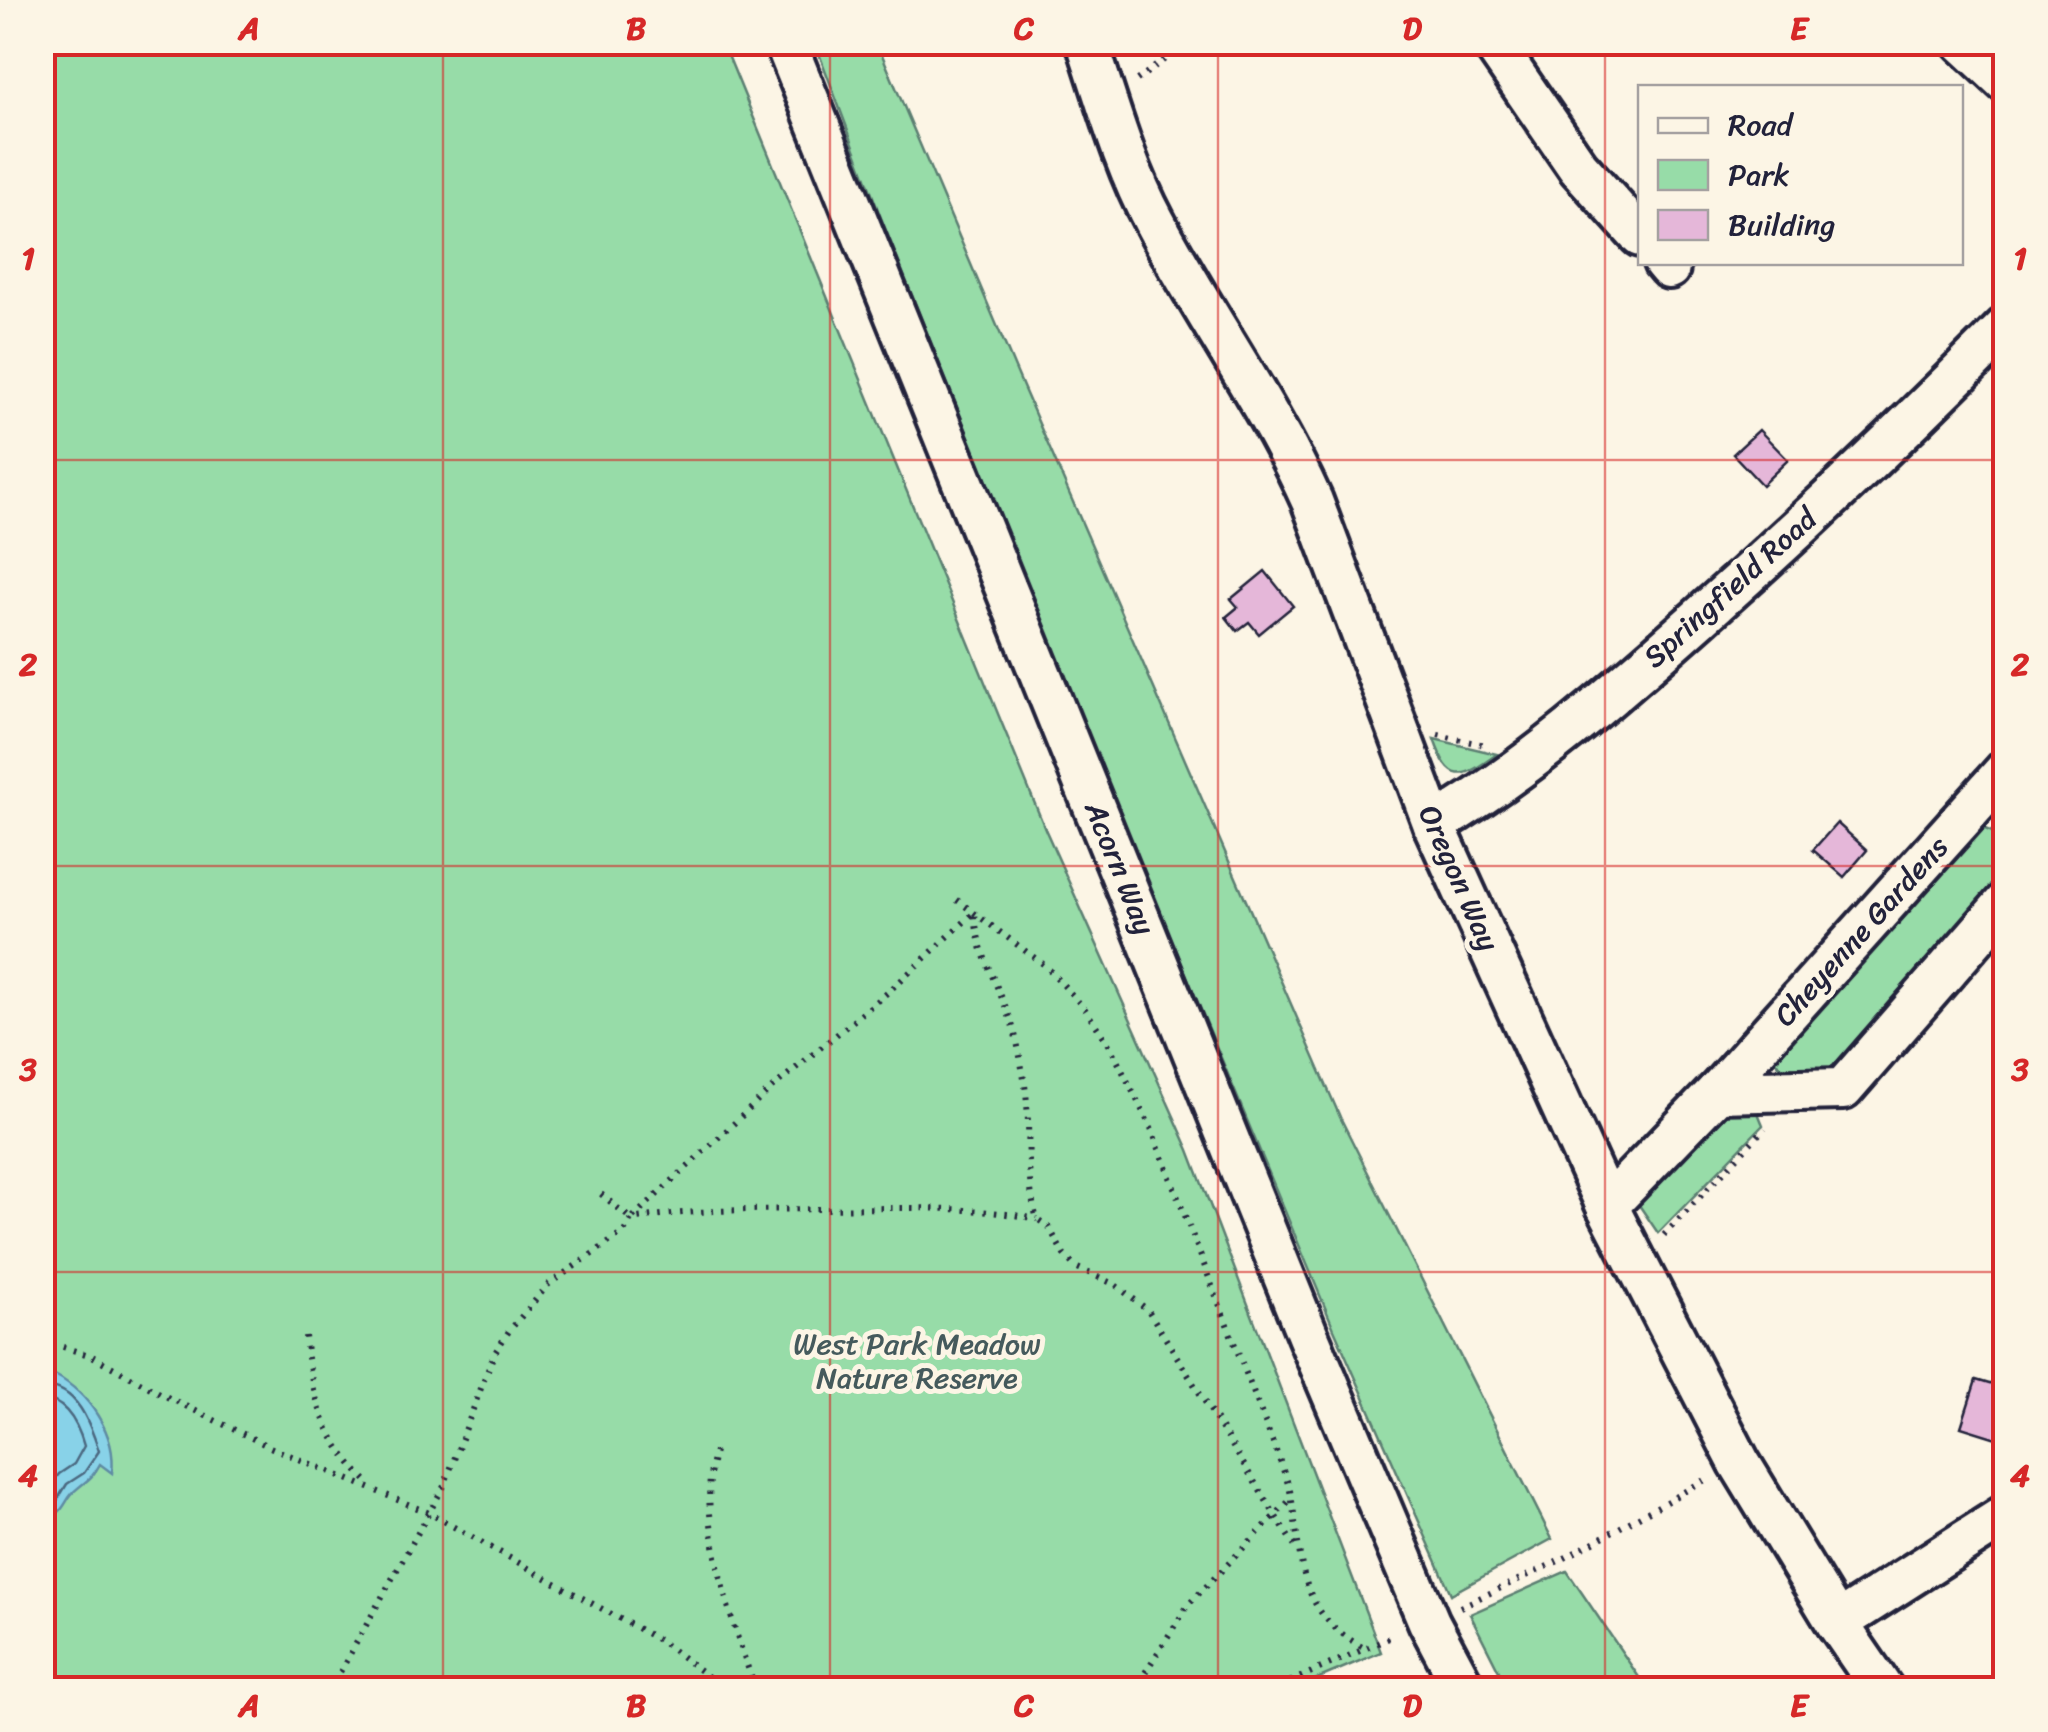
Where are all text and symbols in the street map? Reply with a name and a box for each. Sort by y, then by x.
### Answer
text: A [237,0,260,57]
text: B [626,0,646,57]
text: C [1013,0,1035,57]
text: D [1402,0,1422,57]
text: E [1790,0,1810,57]
legend [1638,85,1963,265]
text: Road [1728,98,1795,152]
text: Park [1728,148,1790,202]
text: Building [1728,198,1835,252]
text: 1 [21,230,35,287]
text: 1 [2013,230,2027,287]
street label: Springfield Road [1630,493,1832,682]
text: 2 [19,636,38,693]
text: 2 [2011,636,2030,693]
street label: Acorn Way [1068,792,1171,943]
street label: Oregon Way [1403,796,1515,960]
street label: Cheyenne Gardens [1760,823,1962,1039]
text: 3 [18,1041,37,1098]
text: 3 [2010,1041,2029,1098]
park label: West Park Meadow Nature Reserve [793,1317,1041,1405]
text: 4 [18,1447,38,1504]
text: 4 [2010,1447,2030,1504]
text: A [237,1677,260,1732]
text: B [626,1677,646,1732]
text: C [1013,1677,1035,1732]
text: D [1402,1677,1422,1732]
text: E [1790,1677,1810,1732]

